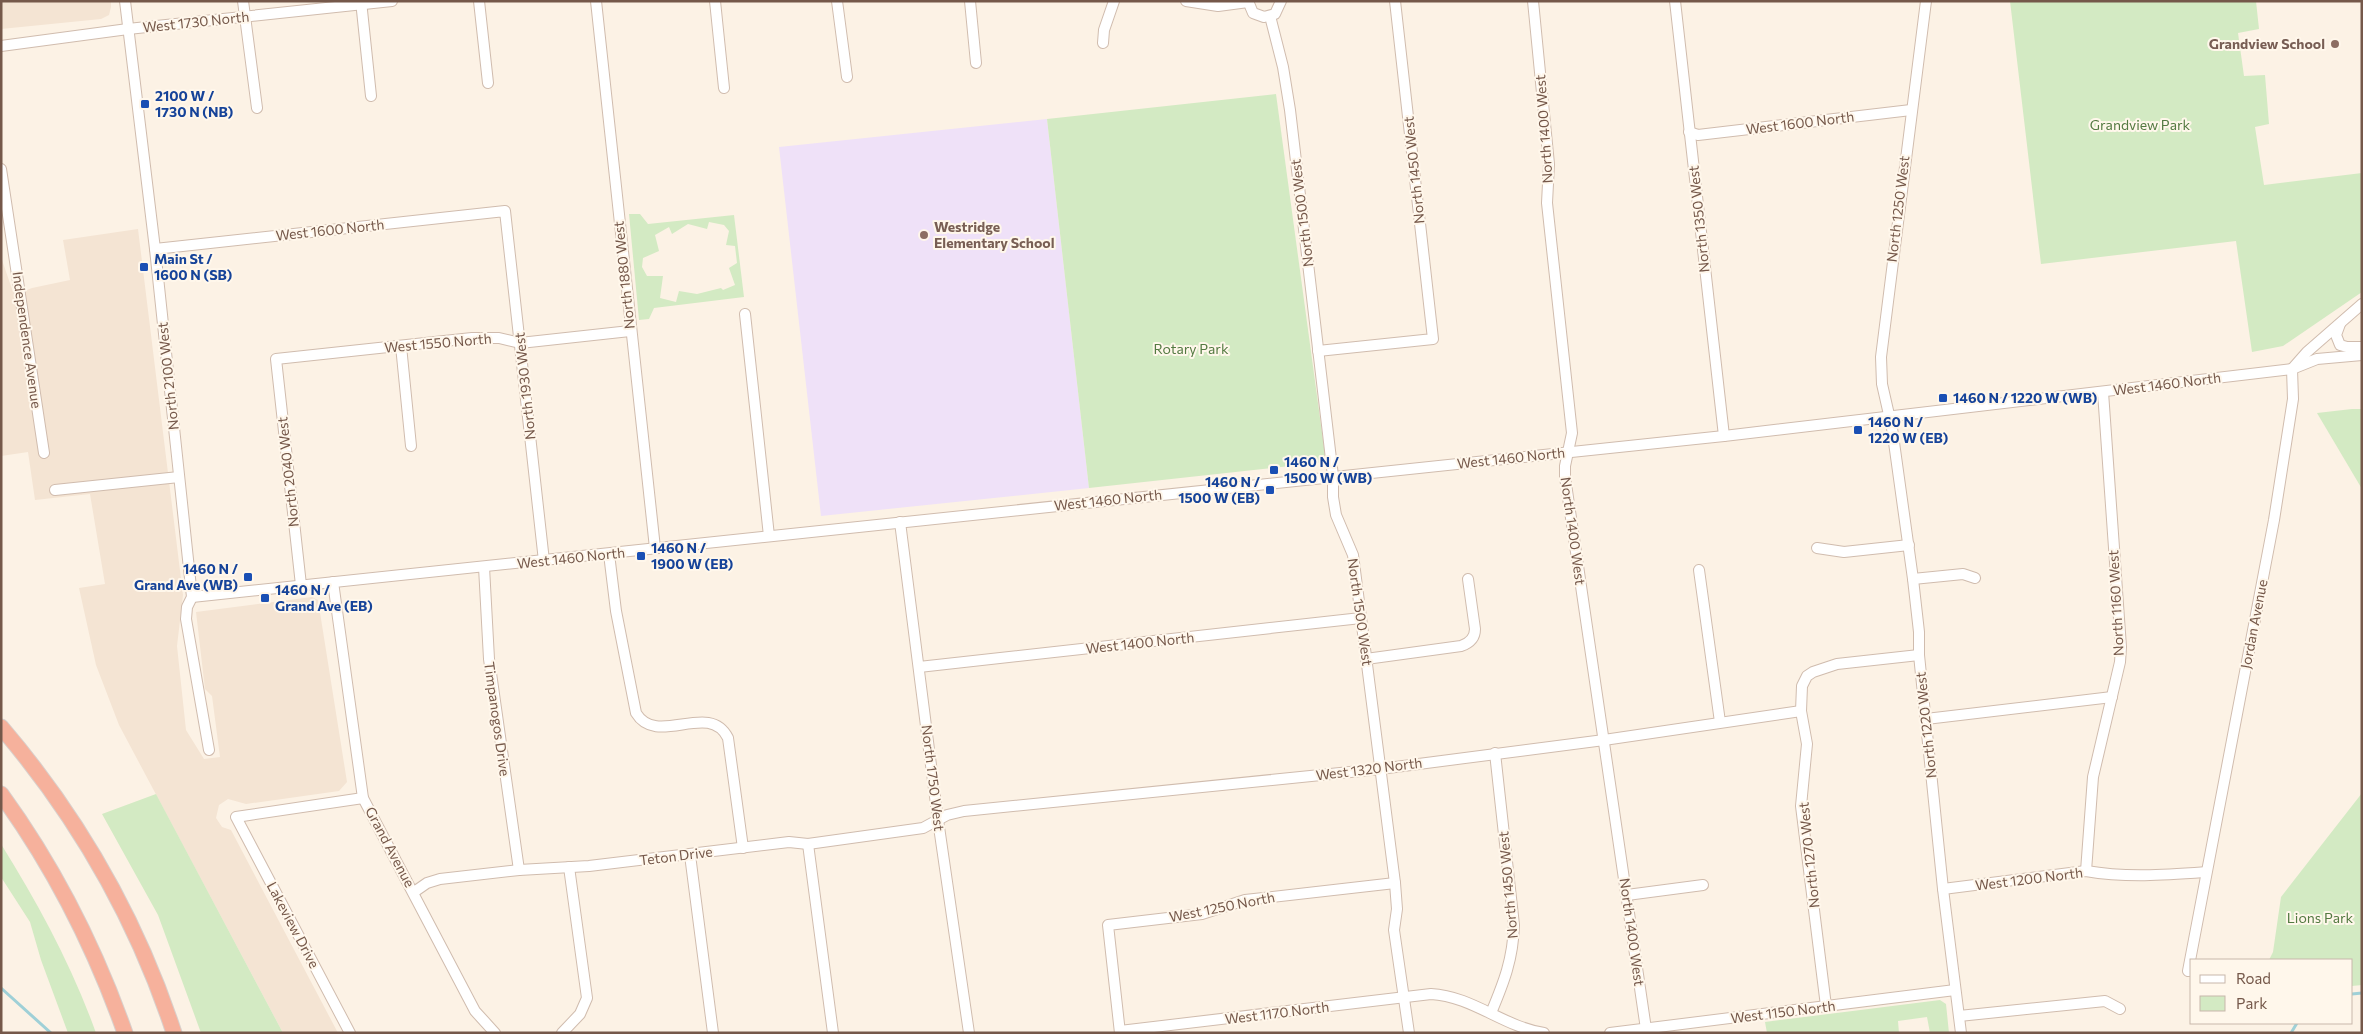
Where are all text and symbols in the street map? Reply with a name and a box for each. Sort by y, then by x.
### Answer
street label: West 1730 North [142,7,250,36]
place label: Grandview School [2209,35,2325,52]
marker: Grandview School [2329,38,2341,50]
street label: North 1400 West [1531,74,1556,184]
place label: 2100 W / 1730 N (NB) [155,87,233,120]
marker: 2100 W / 1730 N (NB) [139,98,151,110]
street label: West 1600 North [1745,107,1855,138]
street label: North 1450 West [1399,115,1428,225]
park label: Grandview Park [2090,116,2191,133]
street label: North 1250 West [1883,154,1913,263]
street label: North 1500 West [1286,158,1317,268]
street label: North 1350 West [1684,164,1713,273]
street label: West 1600 North [275,215,385,244]
place label: Westridge Elementary School [934,218,1054,251]
street label: North 1880 West [609,220,638,330]
marker: Westridge Elementary School [918,229,930,241]
place label: Main St / 1600 N (SB) [154,250,232,283]
marker: Main St / 1600 N (SB) [138,261,150,273]
street label: Independence Avenue [9,270,46,410]
street label: North 2100 West [153,321,182,431]
street label: West 1550 North [384,329,492,356]
street label: North 1930 West [510,331,539,441]
park label: Rotary Park [1153,340,1229,357]
street label: West 1460 North [2112,368,2222,399]
place label: 1460 N / 1220 W (WB) [1953,389,2098,406]
marker: 1460 N / 1220 W (WB) [1937,392,1949,404]
place label: 1460 N / 1220 W (EB) [1868,413,1948,446]
street label: North 2040 West [273,416,302,528]
marker: 1460 N / 1220 W (EB) [1852,424,1864,436]
street label: West 1460 North [1456,443,1566,472]
place label: 1460 N / 1500 W (WB) [1284,453,1372,486]
marker: 1460 N / 1500 W (WB) [1268,464,1280,476]
place label: 1460 N / 1500 W (EB) [1178,473,1261,506]
street label: North 1400 West [1557,476,1590,586]
marker: 1460 N / 1500 W (EB) [1264,484,1276,496]
street label: West 1460 North [1053,485,1163,514]
place label: 1460 N / 1900 W (EB) [651,539,734,572]
street label: West 1460 North [516,543,626,572]
street label: North 1160 West [2104,549,2127,656]
marker: 1460 N / 1900 W (EB) [635,550,647,562]
street label: North 1500 West [1345,557,1377,667]
place label: 1460 N / Grand Ave (WB) [134,560,239,593]
marker: 1460 N / Grand Ave (WB) [242,571,254,583]
street label: Jordan Avenue [2237,578,2270,670]
place label: 1460 N / Grand Ave (EB) [275,581,373,614]
marker: 1460 N / Grand Ave (EB) [259,592,271,604]
street label: West 1400 North [1085,628,1195,657]
street label: Timpanogos Drive [481,661,514,777]
street label: North 1220 West [1911,671,1940,779]
street label: North 1750 West [919,724,948,832]
street label: West 1320 North [1315,754,1423,783]
street label: North 1270 West [1794,801,1823,909]
street label: Grand Avenue [362,804,419,890]
street label: North 1450 West [1494,830,1521,940]
street label: Teton Drive [638,843,714,868]
street label: West 1200 North [1974,863,2084,894]
street label: North 1400 West [1616,877,1649,987]
street label: Lakeview Drive [264,879,323,971]
street label: West 1250 North [1168,888,1276,925]
park label: Lions Park [2287,909,2354,926]
legend [2190,959,2353,1024]
text: Road [2236,969,2271,987]
text: Park [2236,994,2267,1012]
street label: West 1150 North [1730,997,1836,1026]
street label: West 1170 North [1224,998,1330,1027]

